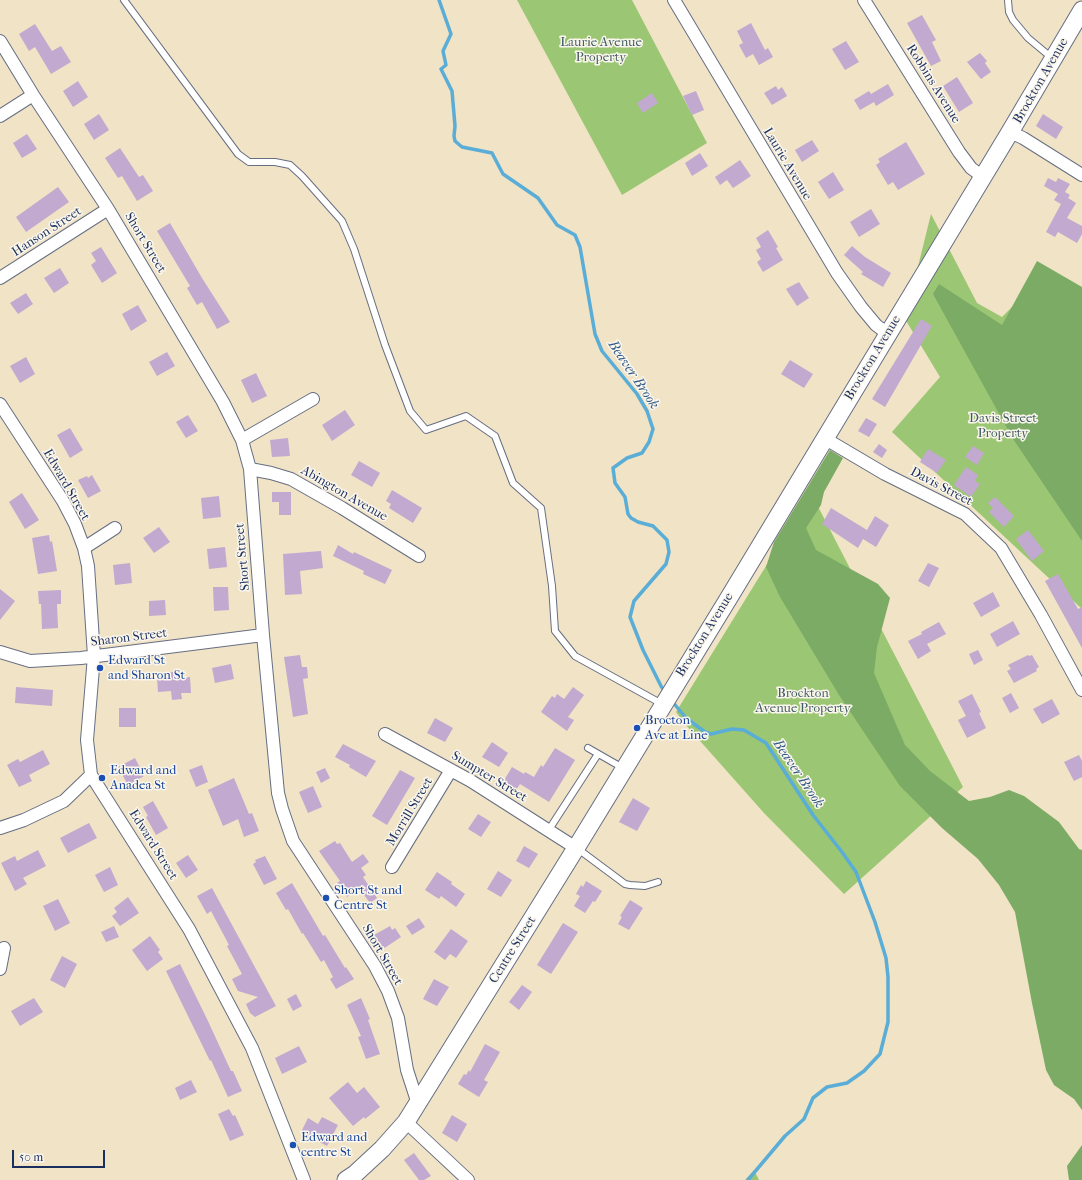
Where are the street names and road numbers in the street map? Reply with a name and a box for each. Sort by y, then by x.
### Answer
street label: Brockton Avenue [1010,35,1072,127]
street label: Robbins Avenue [902,42,964,126]
street label: Laurie Avenue [759,125,815,203]
street label: Hanson Street [9,204,85,260]
street label: Short Street [121,210,169,276]
street label: Brockton Avenue [842,313,904,403]
street label: Edward Street [39,446,93,524]
street label: Abington Avenue [298,463,390,525]
street label: Davis Street [907,464,975,510]
street label: Short Street [232,523,254,591]
street label: Brockton Avenue [673,590,737,680]
street label: Sharon Street [90,626,168,650]
street label: Sumpter Street [448,748,530,806]
street label: Morrill Street [383,775,437,849]
street label: Edward Street [125,807,181,883]
street label: Centre Street [486,914,540,986]
street label: Short Street [358,922,406,988]

